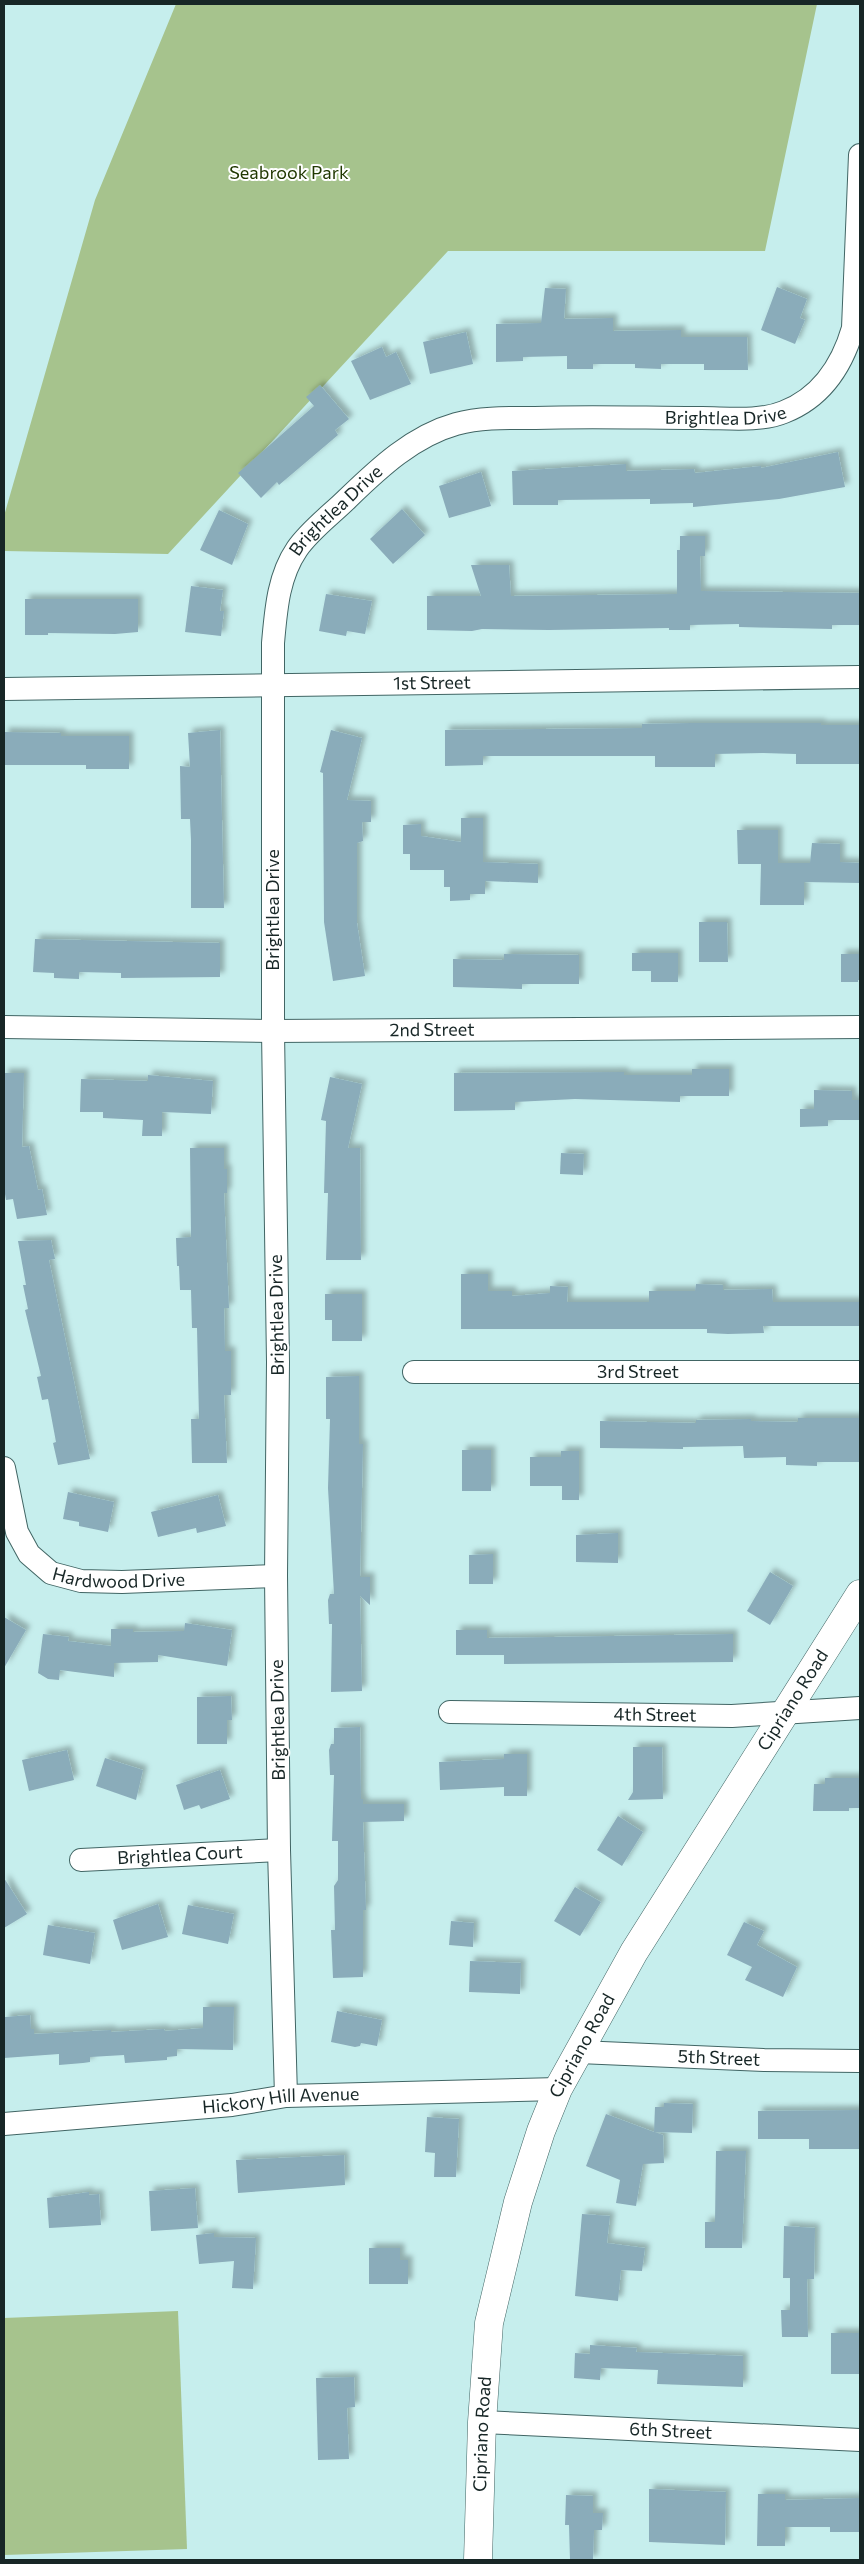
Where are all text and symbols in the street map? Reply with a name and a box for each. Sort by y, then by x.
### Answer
park label: Seabrook Park [229,161,349,183]
street label: Brightlea Drive [665,400,789,429]
street label: Brightlea Drive [284,460,386,560]
street label: 1st Street [393,670,471,694]
street label: Brightlea Drive [261,849,283,971]
street label: 2nd Street [389,1018,475,1040]
street label: Brightlea Drive [264,1254,288,1376]
street label: 3rd Street [597,1360,679,1382]
street label: Hardwood Drive [50,1562,185,1592]
street label: Cipriano Road [752,1645,832,1754]
street label: Brightlea Drive [265,1659,289,1781]
street label: 4th Street [613,1702,697,1725]
street label: Brightlea Court [117,1840,243,1868]
street label: Cipriano Road [544,1990,619,2101]
street label: 5th Street [677,2044,761,2070]
street label: Hickory Hill Avenue [201,2082,360,2117]
street label: Cipriano Road [468,2376,495,2492]
street label: 6th Street [629,2417,713,2443]

